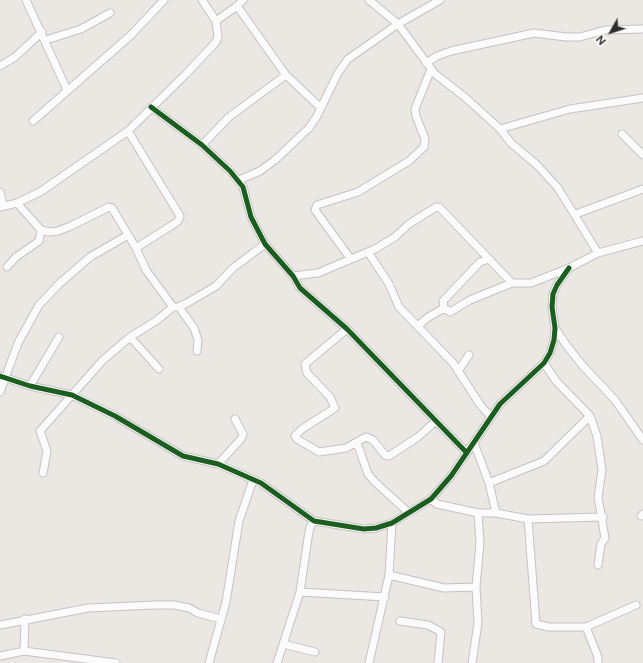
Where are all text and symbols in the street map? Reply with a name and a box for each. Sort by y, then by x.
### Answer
north arrow [591,12,631,52]
text: N [594,33,609,47]

